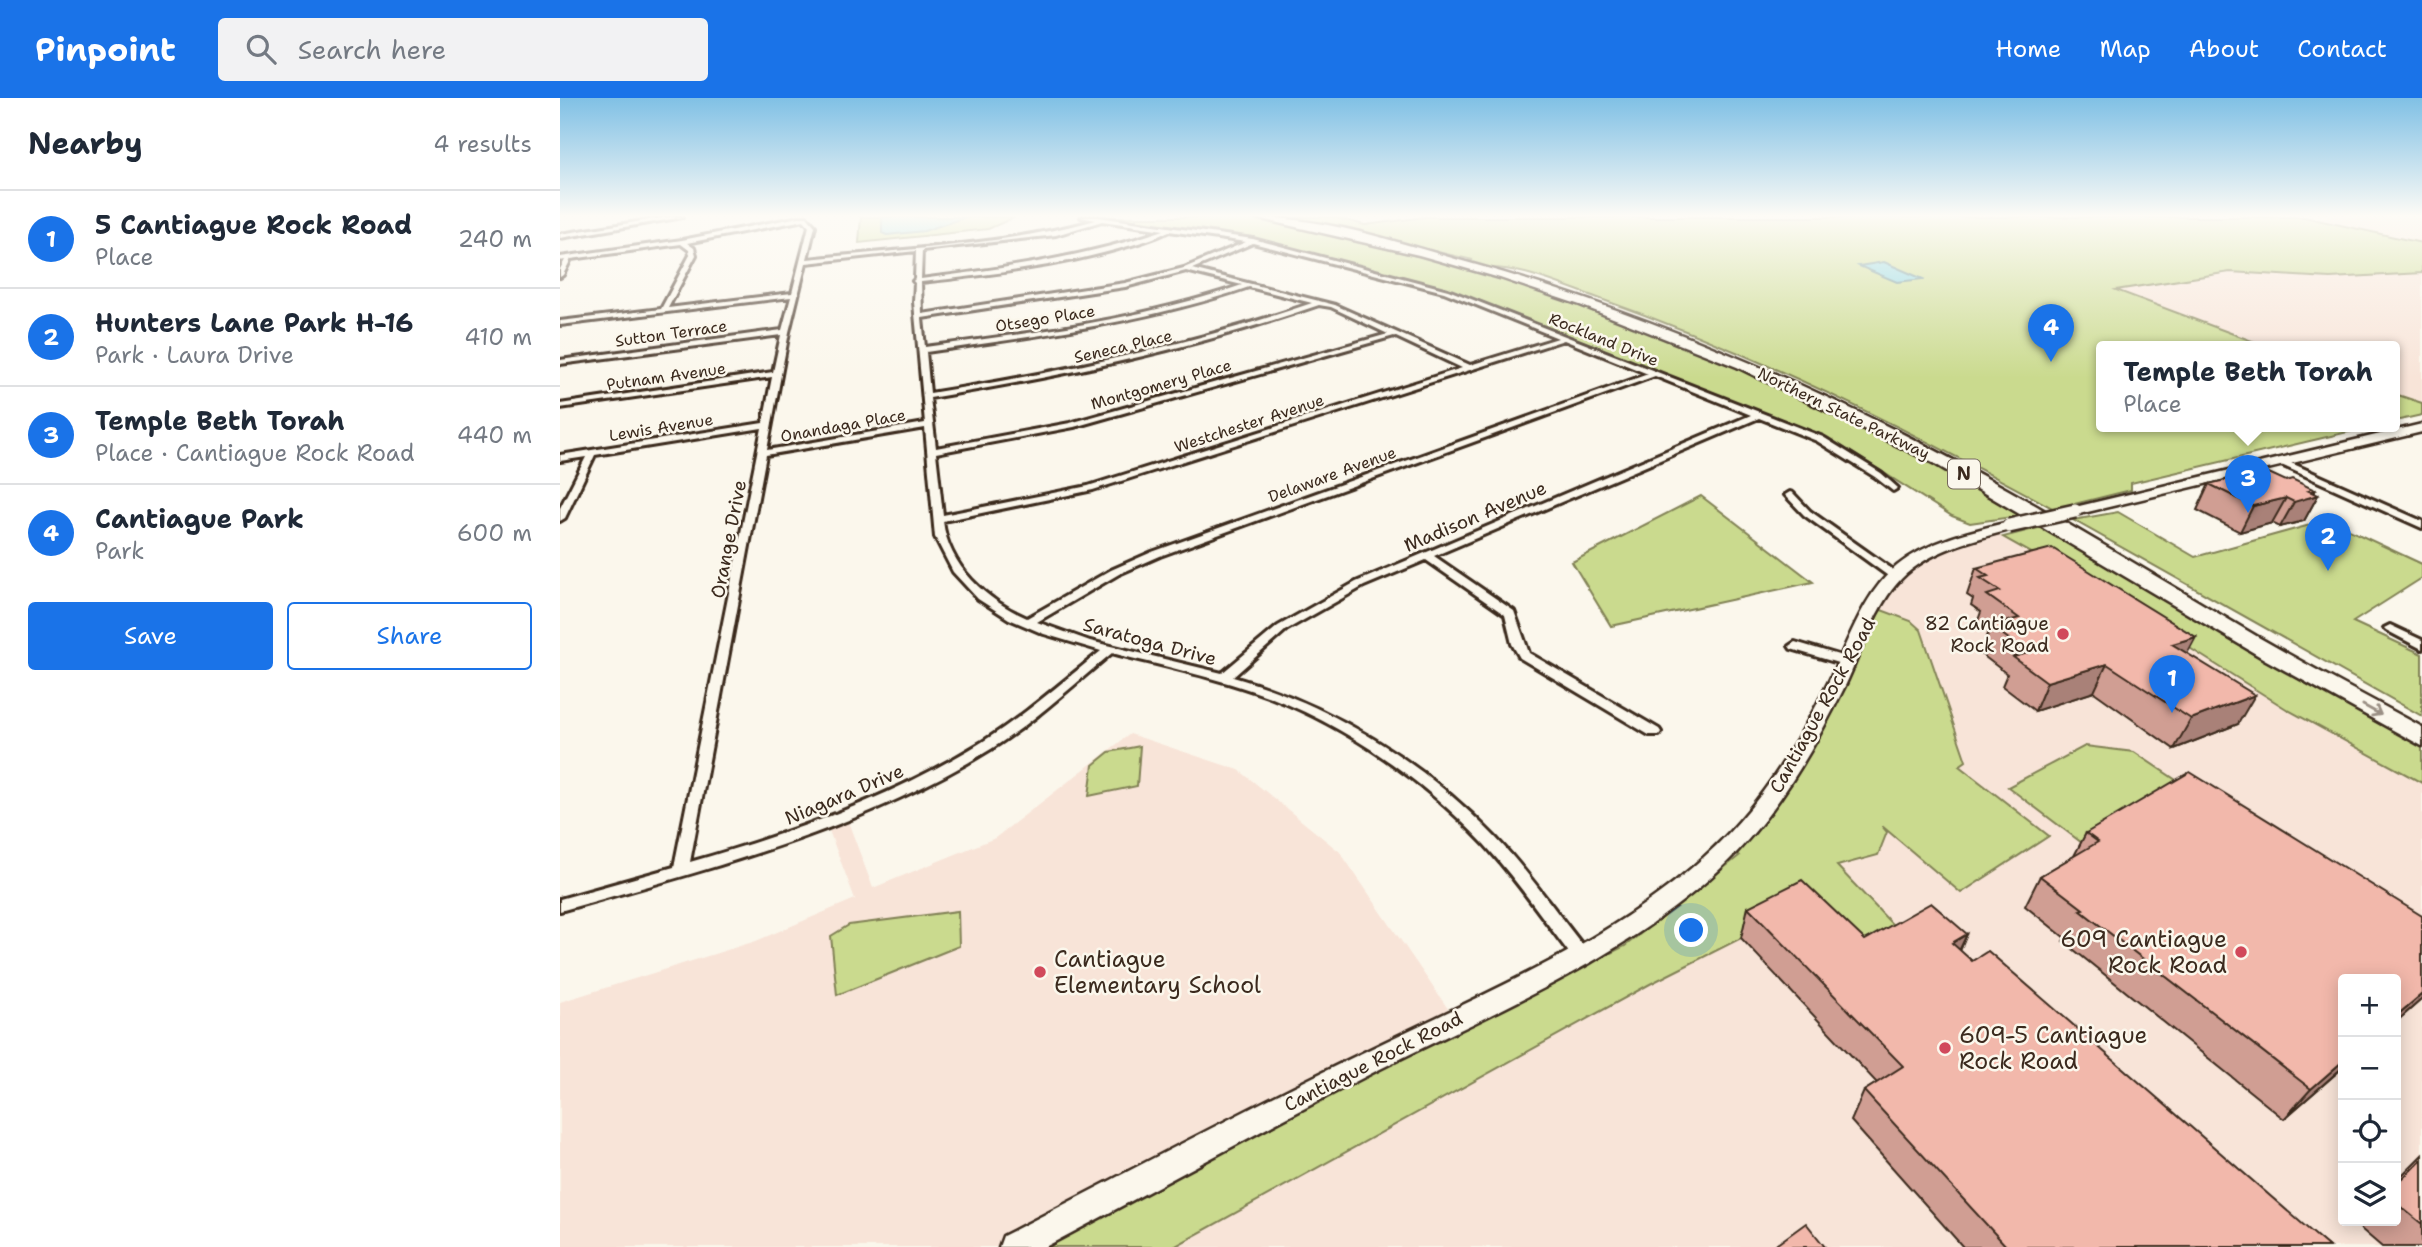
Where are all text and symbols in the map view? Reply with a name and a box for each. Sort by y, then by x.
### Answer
search box [218,18,708,81]
text: Pinpoint [35,27,176,72]
icon: search [242,30,280,68]
text: Search here [298,32,446,67]
text: Home [1995,33,2061,65]
text: Map [2099,33,2151,65]
text: About [2189,33,2259,65]
text: Contact [2297,33,2387,65]
text: Nearby [28,123,143,164]
text: 4 results [433,129,532,159]
text: 5 Cantiague Rock Road [95,207,412,242]
text: 1 [46,224,56,254]
text: 240 m [458,224,532,254]
text: Place [95,242,154,272]
street label: Otsego Place [994,300,1096,337]
pin: 4 [2028,304,2074,362]
text: Hunters Lane Park H-16 [95,305,413,340]
street label: Rockland Drive [1546,308,1662,371]
street label: Sutton Terrace [614,315,728,352]
text: 2 [43,322,59,352]
text: 410 m [464,322,532,352]
street label: Seneca Place [1072,325,1174,368]
text: Park · Laura Drive [95,340,294,370]
popup [2096,341,2400,432]
street label: Montgomery Place [1088,354,1234,415]
text: Temple Beth Torah [2123,354,2373,389]
street label: Putnam Avenue [605,358,727,395]
street label: Northern State Parkway [1754,363,1933,464]
street label: Westchester Avenue [1172,389,1327,458]
text: Place [2123,389,2182,419]
text: Temple Beth Torah [95,403,345,438]
street label: Onandaga Place [779,404,907,447]
street label: Lewis Avenue [608,409,715,446]
text: 3 [43,420,59,450]
text: 440 m [457,420,532,450]
text: Place · Cantiague Rock Road [95,438,414,468]
street label: Delaware Avenue [1265,442,1399,507]
pin: 3 [2225,455,2271,513]
road number: N [1948,460,1980,488]
street label: Madison Avenue [1400,475,1550,558]
street label: Orange Drive [705,478,752,600]
text: Cantiague Park [95,501,304,536]
pin: 2 [2305,513,2351,571]
text: 4 [43,518,59,548]
text: 600 m [457,518,532,548]
text: Park [95,536,144,566]
button: Save [28,602,273,670]
button: Share [287,602,532,670]
place label: 82 Cantiague Rock Road [1925,611,2049,658]
street label: Saratoga Drive [1081,612,1219,671]
street label: Cantiague Rock Road [1764,613,1881,798]
marker: 82 Cantiague Rock Road [2055,626,2071,642]
pin: 1 [2149,655,2195,713]
one-way arrow [2361,704,2382,717]
street label: Niagara Drive [781,758,907,831]
your location [1674,913,1708,947]
place label: 609 Cantiague Rock Road [2060,924,2227,980]
place label: Cantiague Elementary School [1054,944,1261,1000]
marker: 609 Cantiague Rock Road [2233,944,2249,960]
marker: Cantiague Elementary School [1032,964,1048,980]
map controls [2338,974,2401,1226]
button: + [2338,974,2401,1037]
street label: Cantiague Rock Road [1280,1006,1467,1117]
place label: 609-5 Cantiague Rock Road [1959,1020,2148,1076]
button: − [2338,1037,2401,1100]
marker: 609-5 Cantiague Rock Road [1937,1040,1953,1056]
button: locate [2338,1100,2401,1163]
button: layers [2338,1163,2401,1226]

